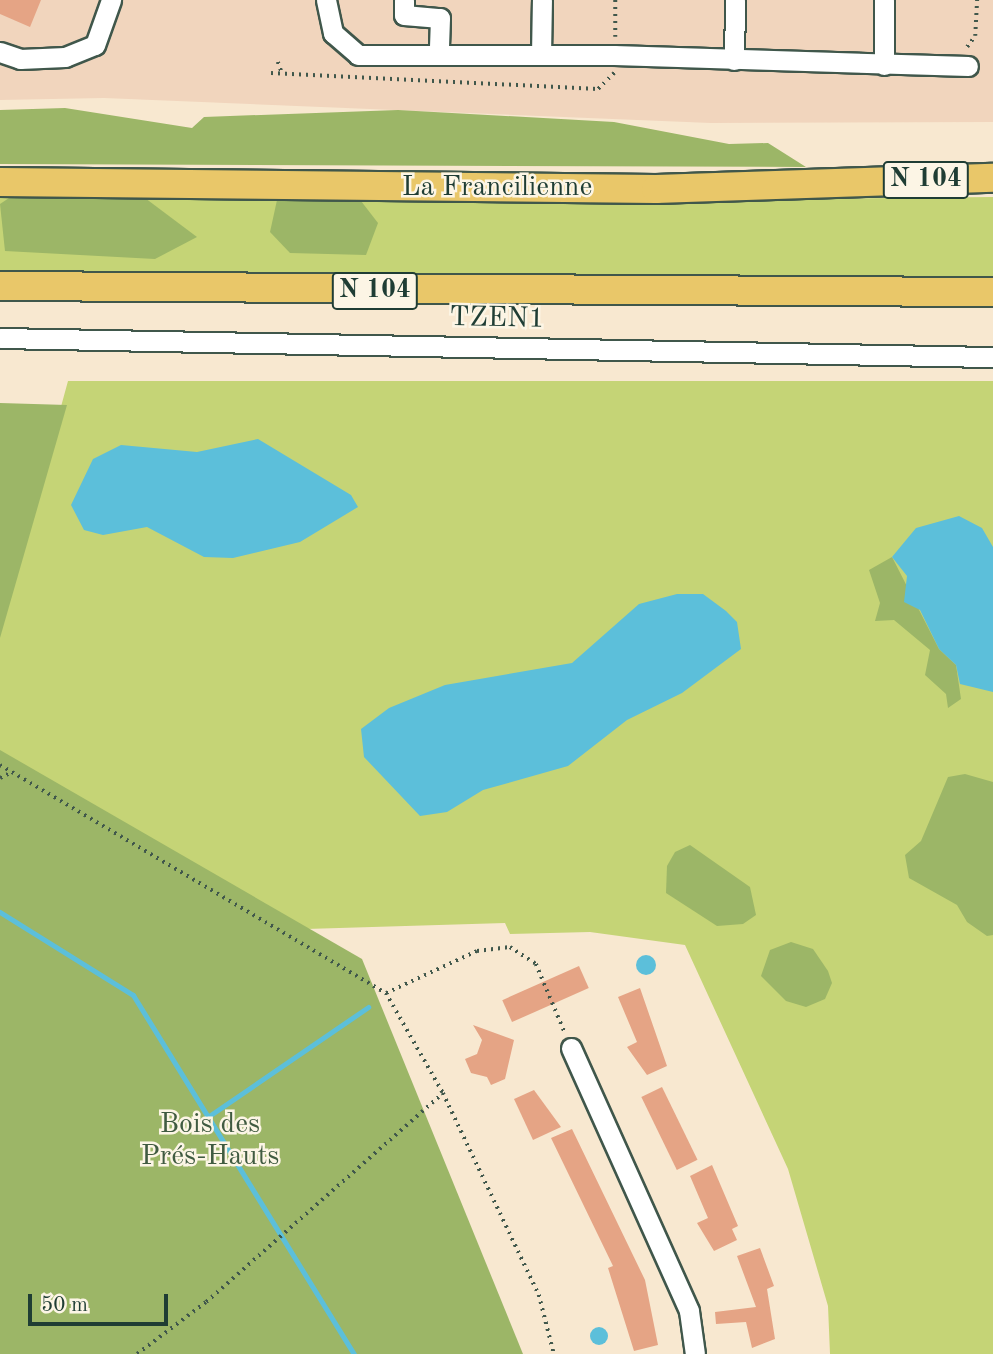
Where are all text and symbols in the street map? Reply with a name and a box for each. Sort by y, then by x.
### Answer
road number: N 104 [882,158,970,202]
street label: La Francilienne [402,171,592,205]
road number: N 104 [331,268,419,314]
street label: TZEN1 [449,301,545,337]
park label: Bois des Prés-Hauts [141,1108,279,1174]
scale bar [32,1280,172,1324]
text: 50 m [41,1295,88,1316]

